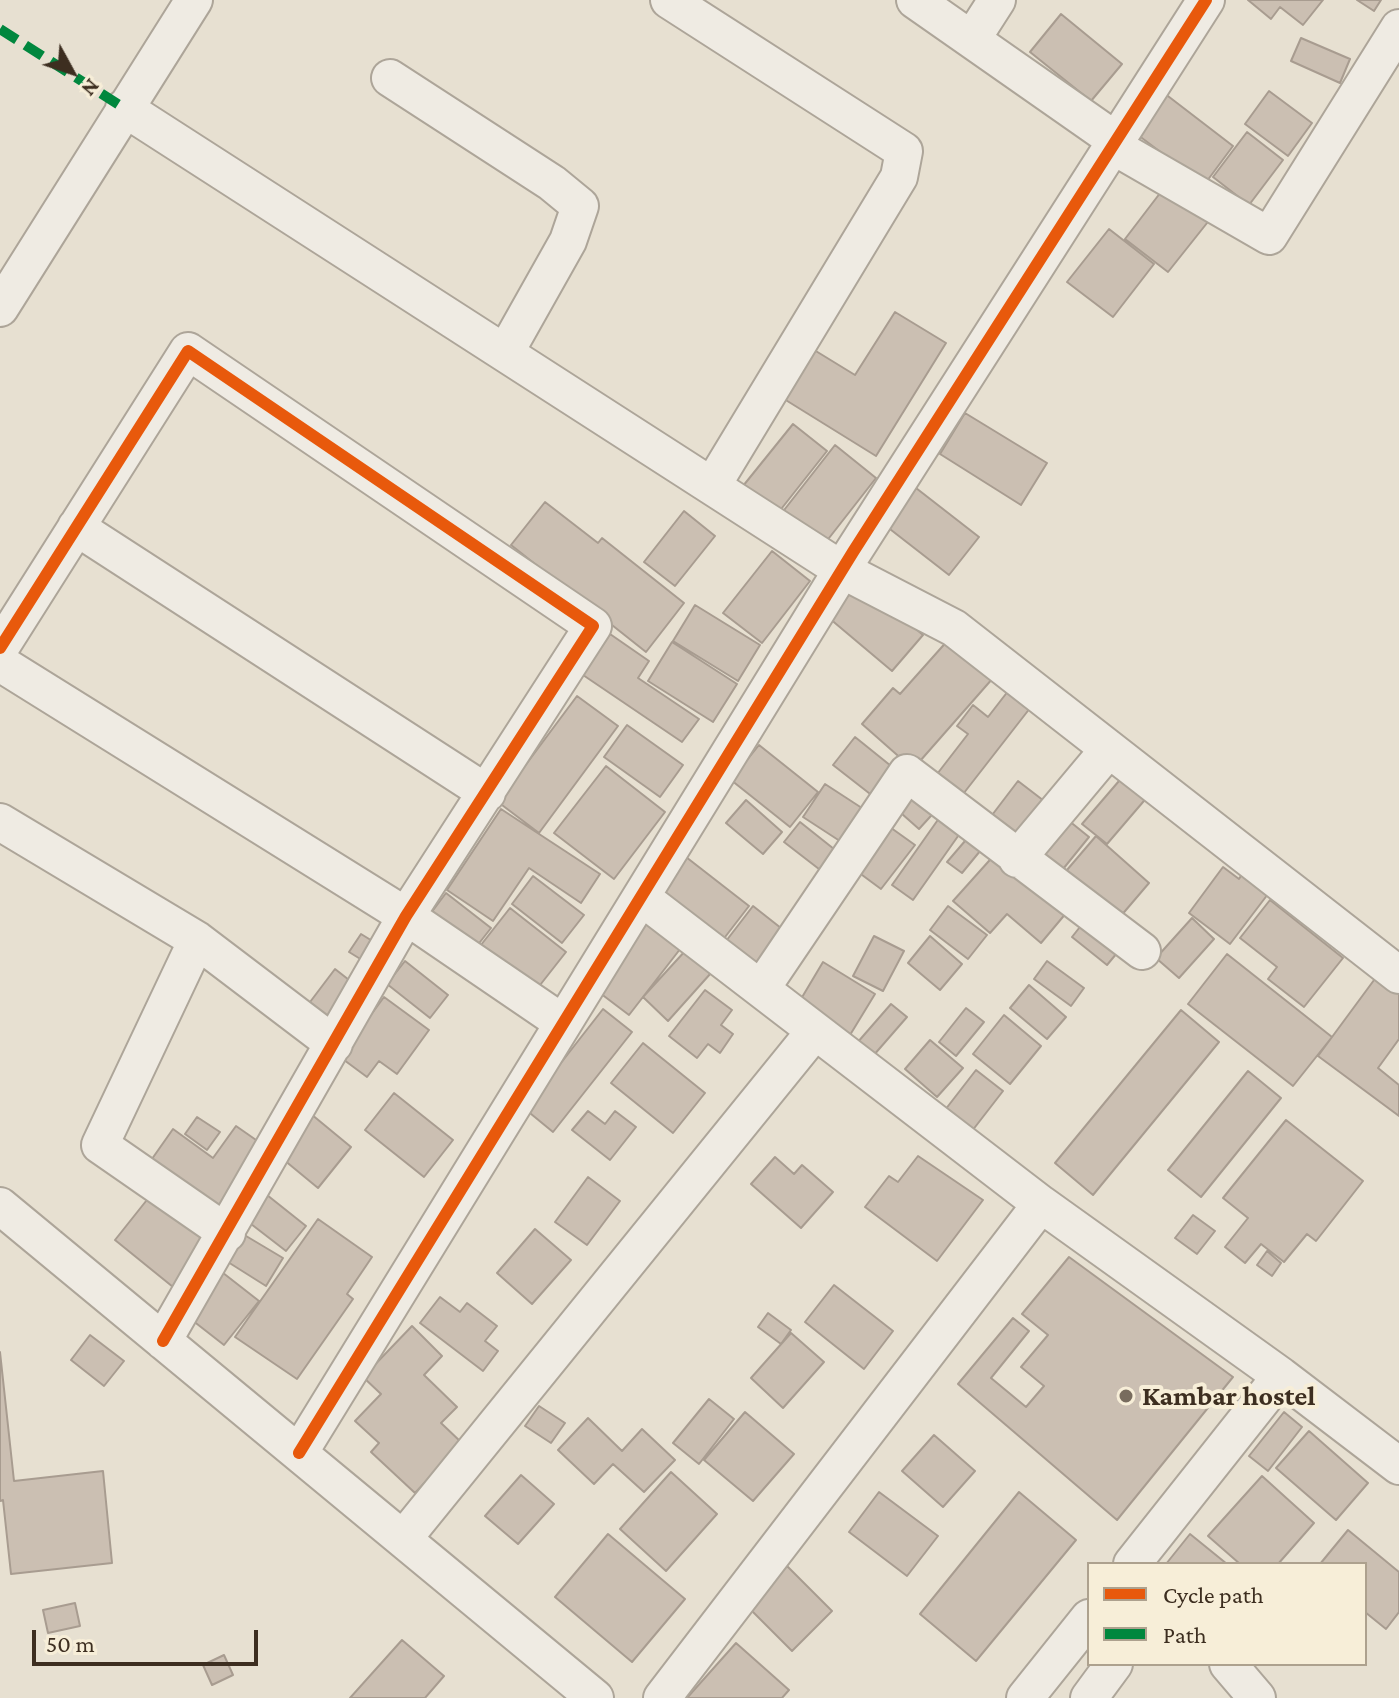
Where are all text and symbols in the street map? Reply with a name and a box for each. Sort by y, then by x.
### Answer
north arrow [32,32,112,112]
text: N [76,74,105,102]
place label: Kambar hostel [1142,1379,1315,1413]
marker: Kambar hostel [1117,1387,1135,1405]
legend [1087,1562,1367,1666]
text: Cycle path [1163,1581,1264,1608]
scale bar [36,1614,262,1664]
text: Path [1163,1621,1207,1648]
text: 50 m [46,1630,95,1657]

